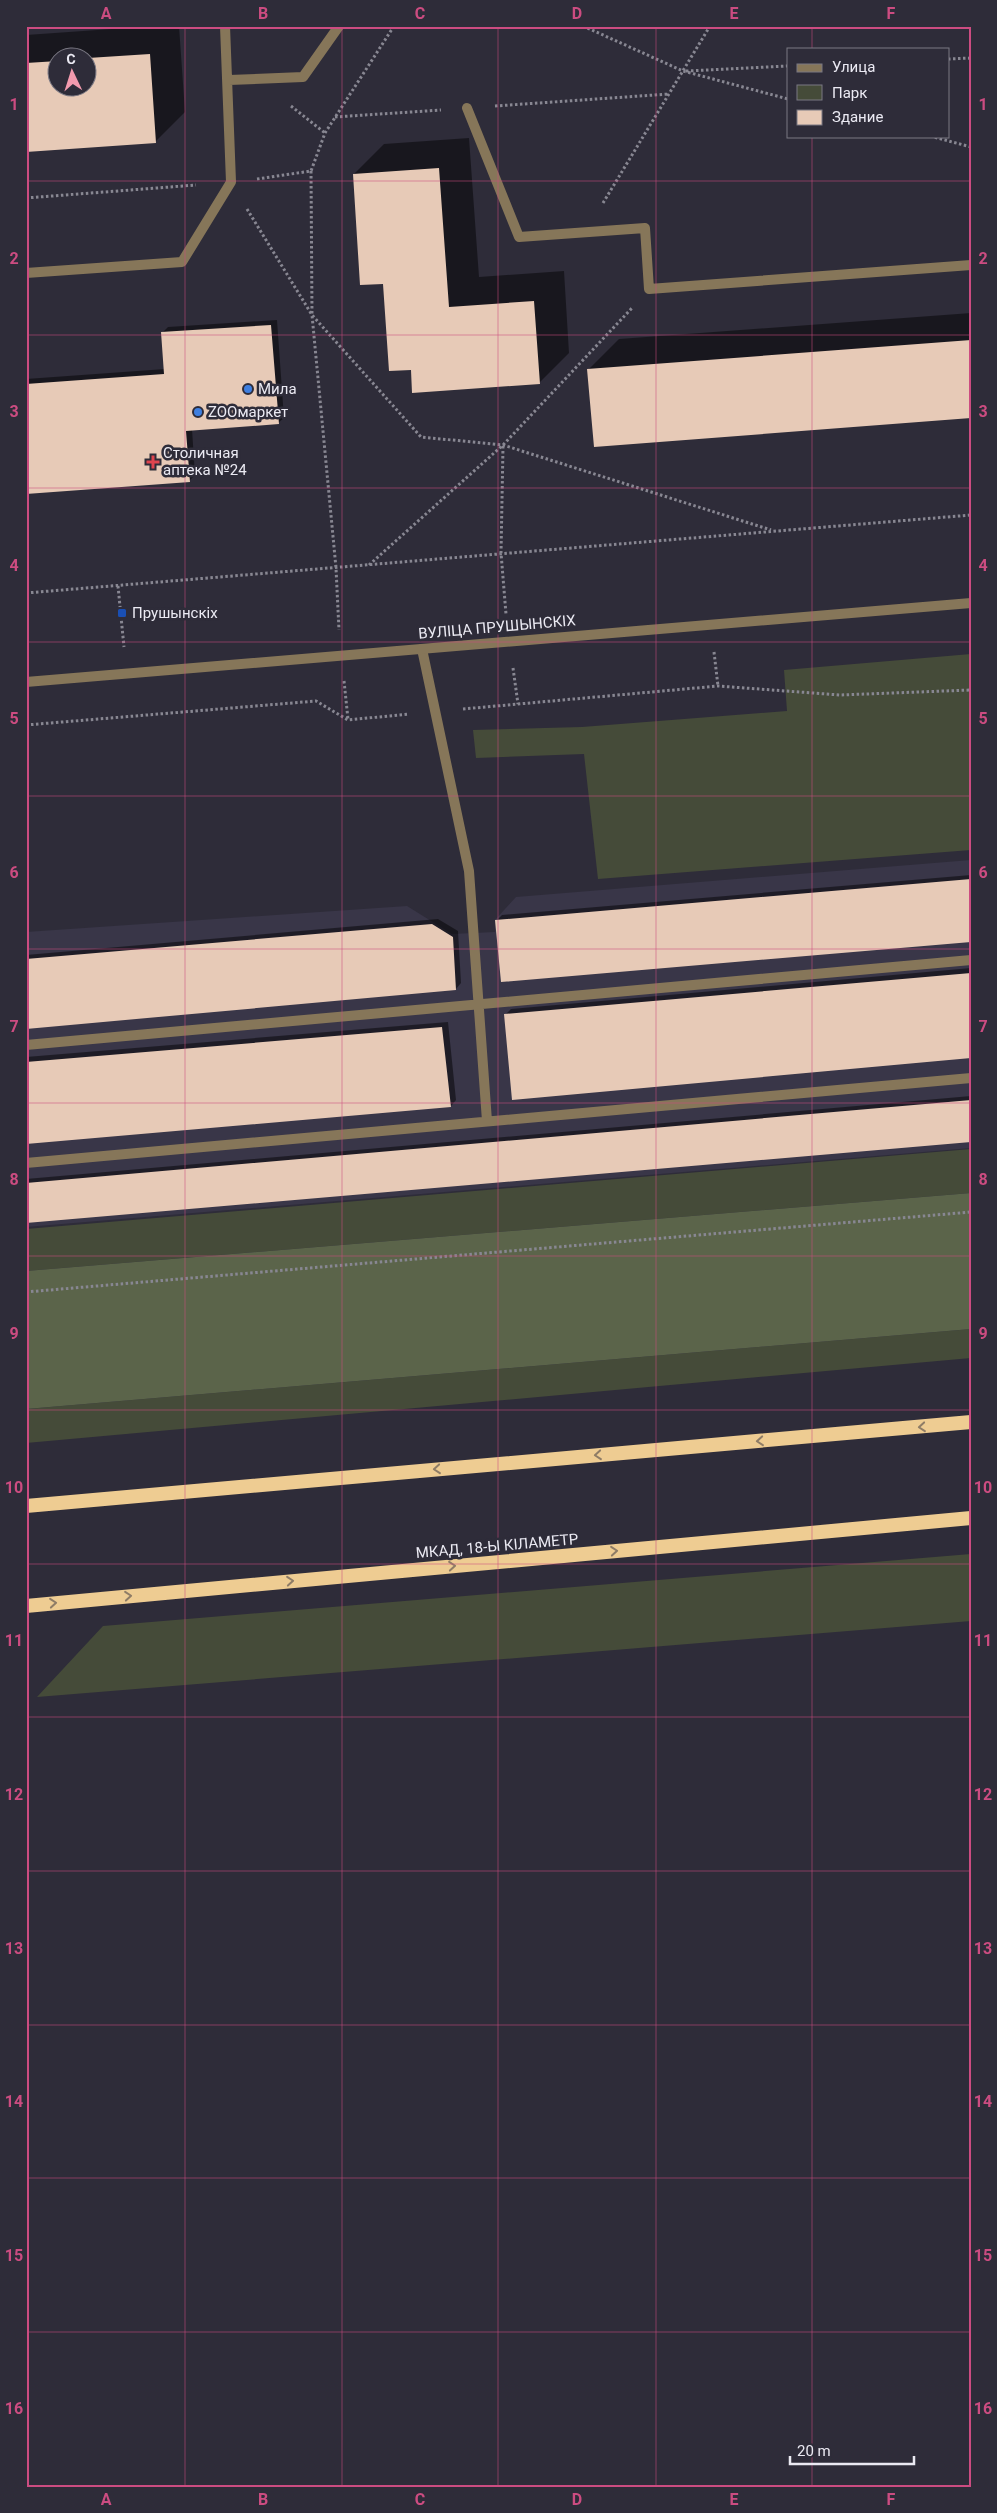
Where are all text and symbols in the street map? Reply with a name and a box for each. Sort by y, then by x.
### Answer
text: A [101,4,112,23]
text: B [258,4,268,23]
text: C [415,4,425,23]
text: D [572,4,582,23]
text: E [730,4,739,23]
text: F [887,4,896,23]
north arrow [48,48,98,98]
legend [787,48,950,138]
text: С [66,51,76,67]
text: Улица [832,58,875,76]
text: Парк [832,84,867,102]
text: 1 [9,95,19,114]
text: 1 [978,95,988,114]
text: Здание [832,108,883,126]
text: 2 [9,249,19,268]
text: 2 [978,249,988,268]
place label: Мила [258,380,297,398]
marker: Мила [242,383,254,395]
text: 3 [9,402,19,421]
text: 3 [978,402,988,421]
place label: ZOOмаркет [208,403,288,421]
marker: ZOOмаркет [192,406,204,418]
place label: Столичная аптека №24 [163,444,247,479]
marker: Столичная аптека №24 [147,456,159,468]
text: 4 [9,556,19,575]
text: 4 [978,556,988,575]
place label: Прушынскіх [132,604,218,622]
marker: Прушынскіх [116,607,128,619]
street label: ВУЛІЦА ПРУШЫНСКІХ [418,611,577,643]
text: 5 [9,709,19,728]
text: 5 [978,709,988,728]
text: 6 [9,863,19,882]
text: 6 [978,863,988,882]
text: 7 [9,1017,19,1036]
text: 7 [978,1017,988,1036]
text: 8 [9,1170,19,1189]
text: 8 [978,1170,988,1189]
text: 9 [9,1324,19,1343]
text: 9 [978,1324,988,1343]
one-way arrow [918,1421,926,1432]
one-way arrow [756,1435,764,1446]
one-way arrow [594,1449,602,1460]
one-way arrow [432,1464,440,1475]
text: 10 [5,1478,23,1497]
text: 10 [974,1478,992,1497]
street label: МКАД, 18-Ы КІЛАМЕТР [415,1530,579,1562]
one-way arrow [610,1546,618,1557]
one-way arrow [448,1561,456,1572]
one-way arrow [286,1576,294,1587]
one-way arrow [124,1591,132,1602]
one-way arrow [49,1598,57,1609]
text: 11 [5,1631,23,1650]
text: 11 [974,1631,992,1650]
text: 12 [5,1785,23,1804]
text: 12 [974,1785,992,1804]
text: 13 [5,1939,23,1958]
text: 13 [974,1939,992,1958]
text: 14 [5,2092,23,2111]
text: 14 [974,2092,992,2111]
text: 15 [5,2246,23,2265]
text: 15 [974,2246,992,2265]
text: 16 [5,2399,23,2418]
text: 16 [974,2399,992,2418]
scale bar [790,2433,913,2465]
text: 20 m [797,2442,831,2460]
text: A [101,2490,112,2509]
text: B [258,2490,268,2509]
text: C [415,2490,425,2509]
text: D [572,2490,582,2509]
text: E [730,2490,739,2509]
text: F [887,2490,896,2509]

